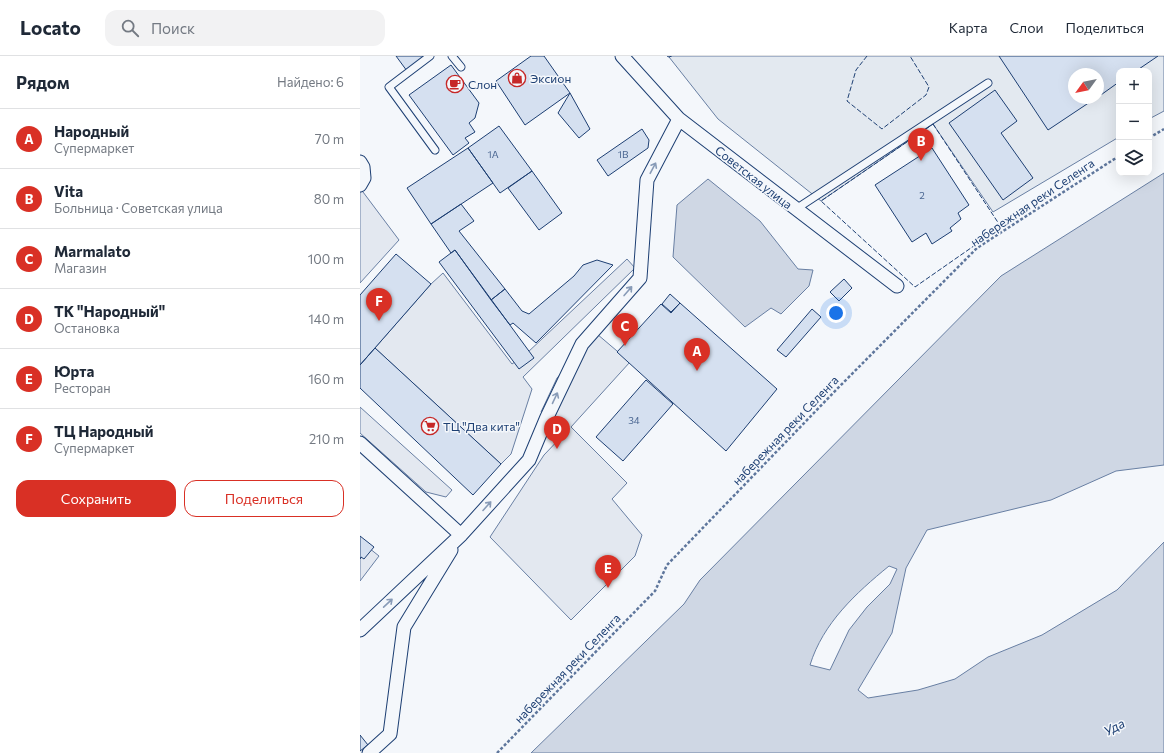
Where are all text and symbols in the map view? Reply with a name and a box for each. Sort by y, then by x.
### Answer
search box [105,10,385,46]
text: Locato [20,16,81,39]
icon: search [119,17,141,39]
text: Поиск [151,19,195,37]
text: Карта [949,19,987,36]
text: Слои [1009,19,1044,36]
text: Поделиться [1066,19,1144,36]
shop icon: Эксион [507,68,527,88]
north arrow [1068,68,1104,104]
map controls [1116,68,1152,176]
button: + [1116,68,1152,104]
place label: Эксион [530,71,571,85]
text: Рядом [16,72,70,93]
text: Найдено: 6 [277,74,344,90]
cafe icon: Слон [445,74,465,94]
place label: Слон [468,77,497,91]
button: − [1116,104,1152,140]
text: Народный [54,122,129,140]
pin: B [908,128,934,161]
text: A [24,131,34,147]
text: 70 m [315,131,344,147]
text: Супермаркет [54,140,134,156]
button: layers [1116,140,1152,176]
street label: Советская улица [713,143,795,211]
house number: 1А [487,148,499,160]
house number: 1В [618,148,629,160]
street label: набережная реки Селенга [967,155,1097,249]
one-way arrow [650,162,657,174]
text: Vita [54,182,83,200]
house number: 2 [919,189,925,201]
text: B [25,191,33,207]
text: 80 m [314,191,344,207]
text: Больница · Советская улица [54,200,223,216]
text: Marmalato [54,242,131,260]
text: C [25,251,33,267]
text: 100 m [308,251,344,267]
text: Магазин [54,260,107,276]
one-way arrow [623,287,632,297]
pin: F [366,288,392,321]
text: ТК "Народный" [54,302,165,320]
your location [826,303,846,323]
text: D [24,311,34,327]
text: 140 m [308,311,344,327]
pin: C [612,313,638,346]
text: Остановка [54,320,120,336]
pin: A [684,338,710,371]
text: Юрта [54,362,94,380]
text: E [25,371,33,387]
text: 160 m [308,371,344,387]
street label: набережная реки Селенга [729,373,841,487]
text: Ресторан [54,380,111,396]
one-way arrow [552,392,559,404]
house number: 34 [628,414,640,426]
supermarket icon: ТЦ "Два кита" [420,416,440,436]
pin: D [544,416,570,449]
place label: ТЦ "Два кита" [443,419,520,433]
text: ТЦ Народный [54,422,153,440]
text: F [25,431,33,447]
text: 210 m [309,431,344,447]
text: Супермаркет [54,440,134,456]
button: Сохранить [16,480,176,517]
button: Поделиться [184,480,344,517]
one-way arrow [482,501,492,511]
pin: E [595,555,621,588]
one-way arrow [383,599,393,608]
street label: набережная реки Селенга [511,611,623,725]
water label: Уда [1101,715,1128,739]

